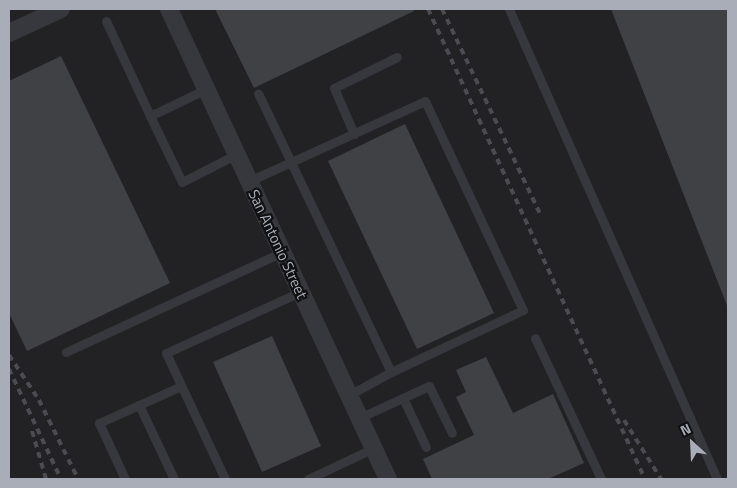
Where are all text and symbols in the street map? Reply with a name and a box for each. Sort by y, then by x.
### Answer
street label: San Antonio Street [245,187,311,301]
text: N [677,417,694,441]
north arrow [667,418,717,468]

